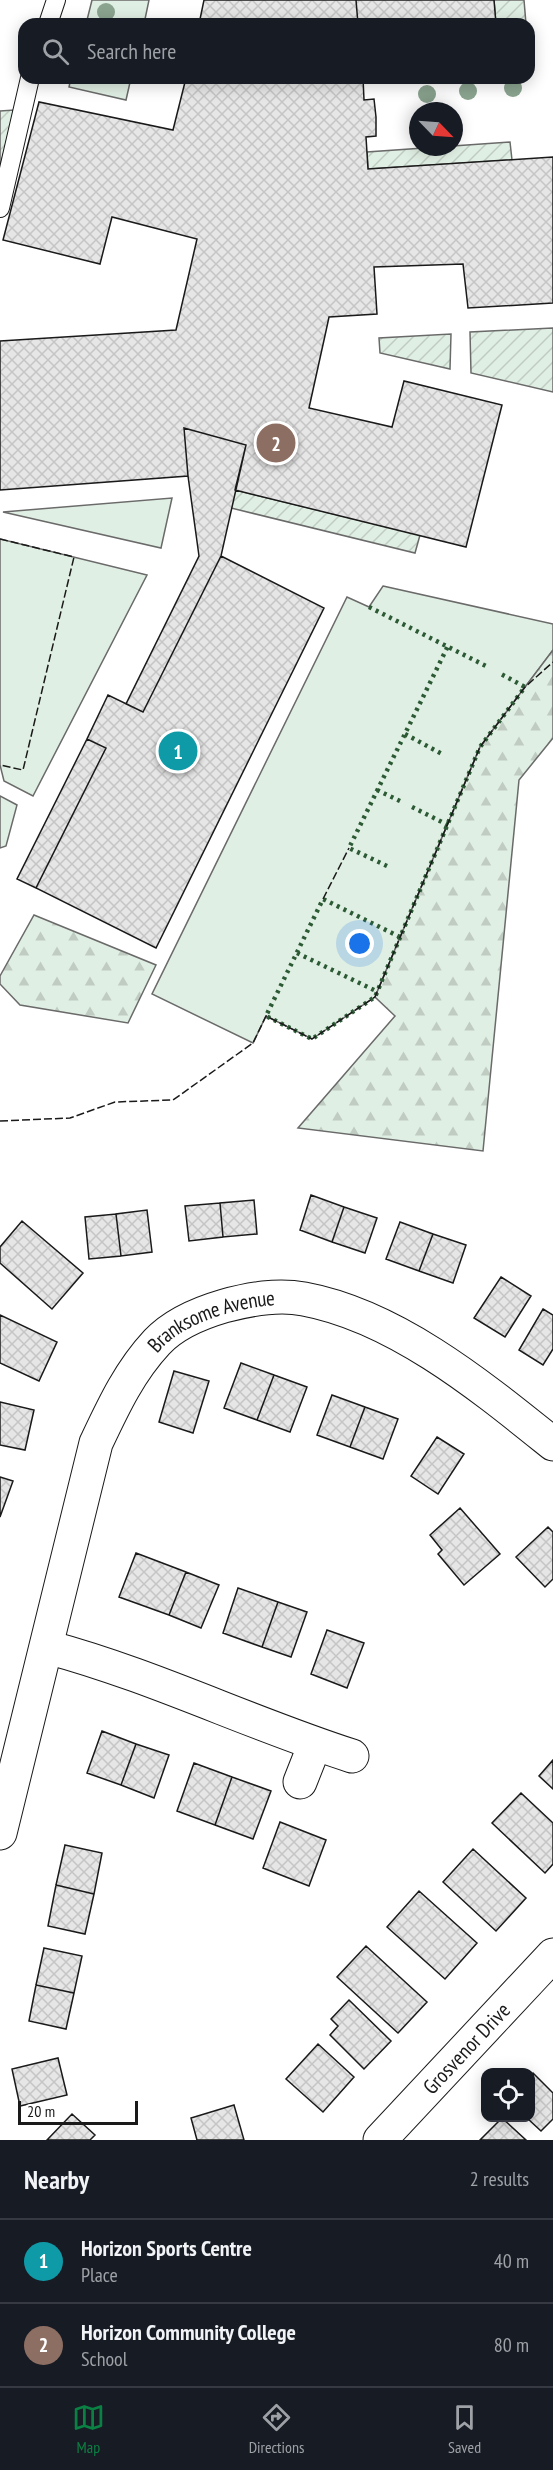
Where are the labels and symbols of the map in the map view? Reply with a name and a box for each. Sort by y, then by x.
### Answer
north arrow [409,102,463,156]
pin: 2 [256,420,296,466]
pin: 1 [158,728,198,774]
your location [345,929,374,958]
street label: Branksome Avenue [141,1284,276,1357]
street label: Grosvenor Drive [417,1996,515,2100]
scale bar [18,2098,138,2126]

